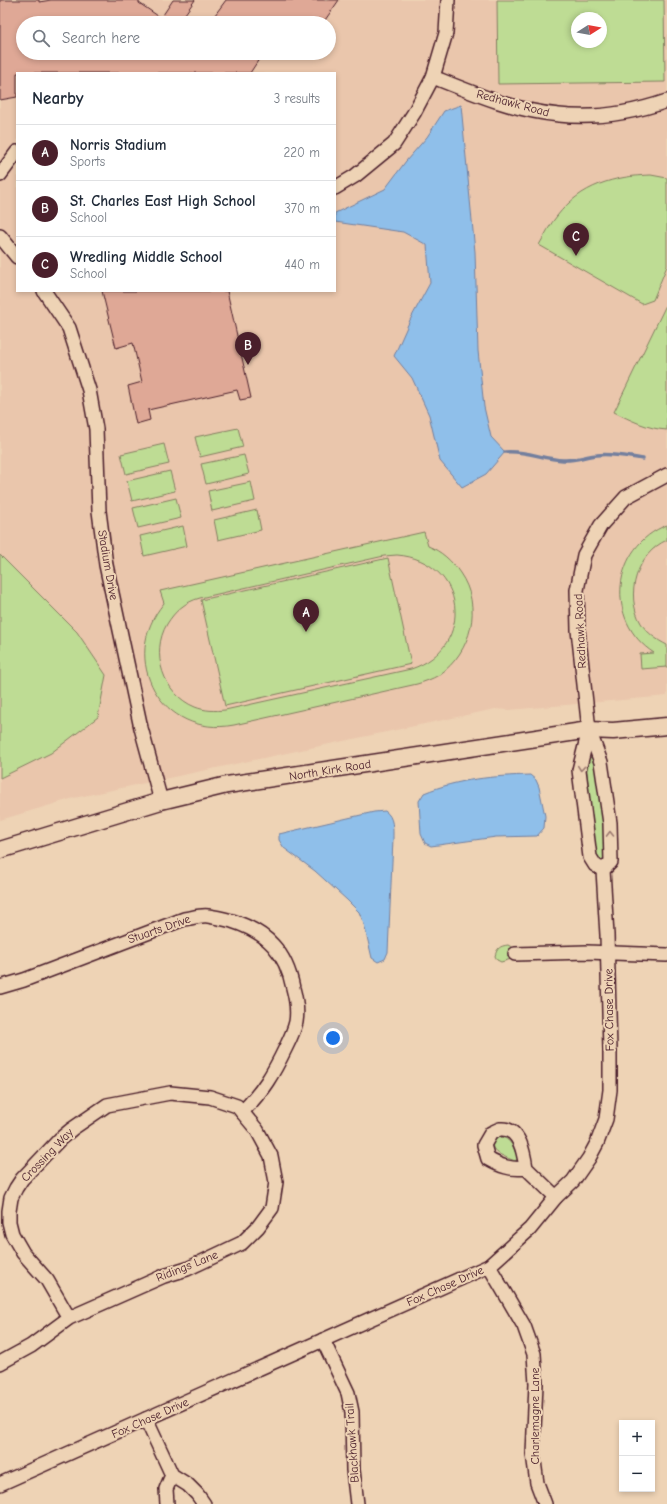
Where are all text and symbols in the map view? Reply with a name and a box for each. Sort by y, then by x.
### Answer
north arrow [571,12,607,48]
search box [16,16,336,60]
icon: search [30,27,52,49]
text: Search here [62,29,140,47]
street label: Redhawk Road [475,87,551,119]
text: Nearby [32,89,83,108]
text: 3 results [274,91,320,106]
text: Norris Stadium [70,136,167,154]
text: A [41,145,49,160]
text: 220 m [283,145,320,160]
text: Sports [70,154,105,169]
text: St. Charles East High School [70,192,256,210]
text: B [41,201,49,216]
text: 370 m [284,201,320,216]
text: School [70,210,107,225]
pin: C [563,223,589,256]
text: Wredling Middle School [70,248,222,266]
text: C [41,257,49,272]
text: 440 m [284,257,320,272]
text: School [70,266,107,281]
pin: B [235,332,261,365]
street label: Stadium Drive [95,529,121,601]
street label: Redhawk Road [571,593,589,669]
pin: A [293,599,319,632]
street label: North Kirk Road [288,757,372,783]
one-way arrow [576,765,585,771]
one-way arrow [606,831,615,837]
street label: Stuarts Drive [126,912,192,946]
street label: Fox Chase Drive [601,969,617,1051]
your location [323,1028,343,1048]
street label: Crossing Way [18,1125,76,1185]
street label: Ridings Lane [154,1247,220,1285]
street label: Fox Chase Drive [404,1263,486,1309]
street label: Charlemagne Lane [528,1367,542,1465]
street label: Fox Chase Drive [109,1395,191,1441]
street label: Blackhawk Trail [342,1403,362,1483]
map controls [619,1420,655,1492]
button: + [619,1420,655,1456]
button: − [619,1456,655,1492]

